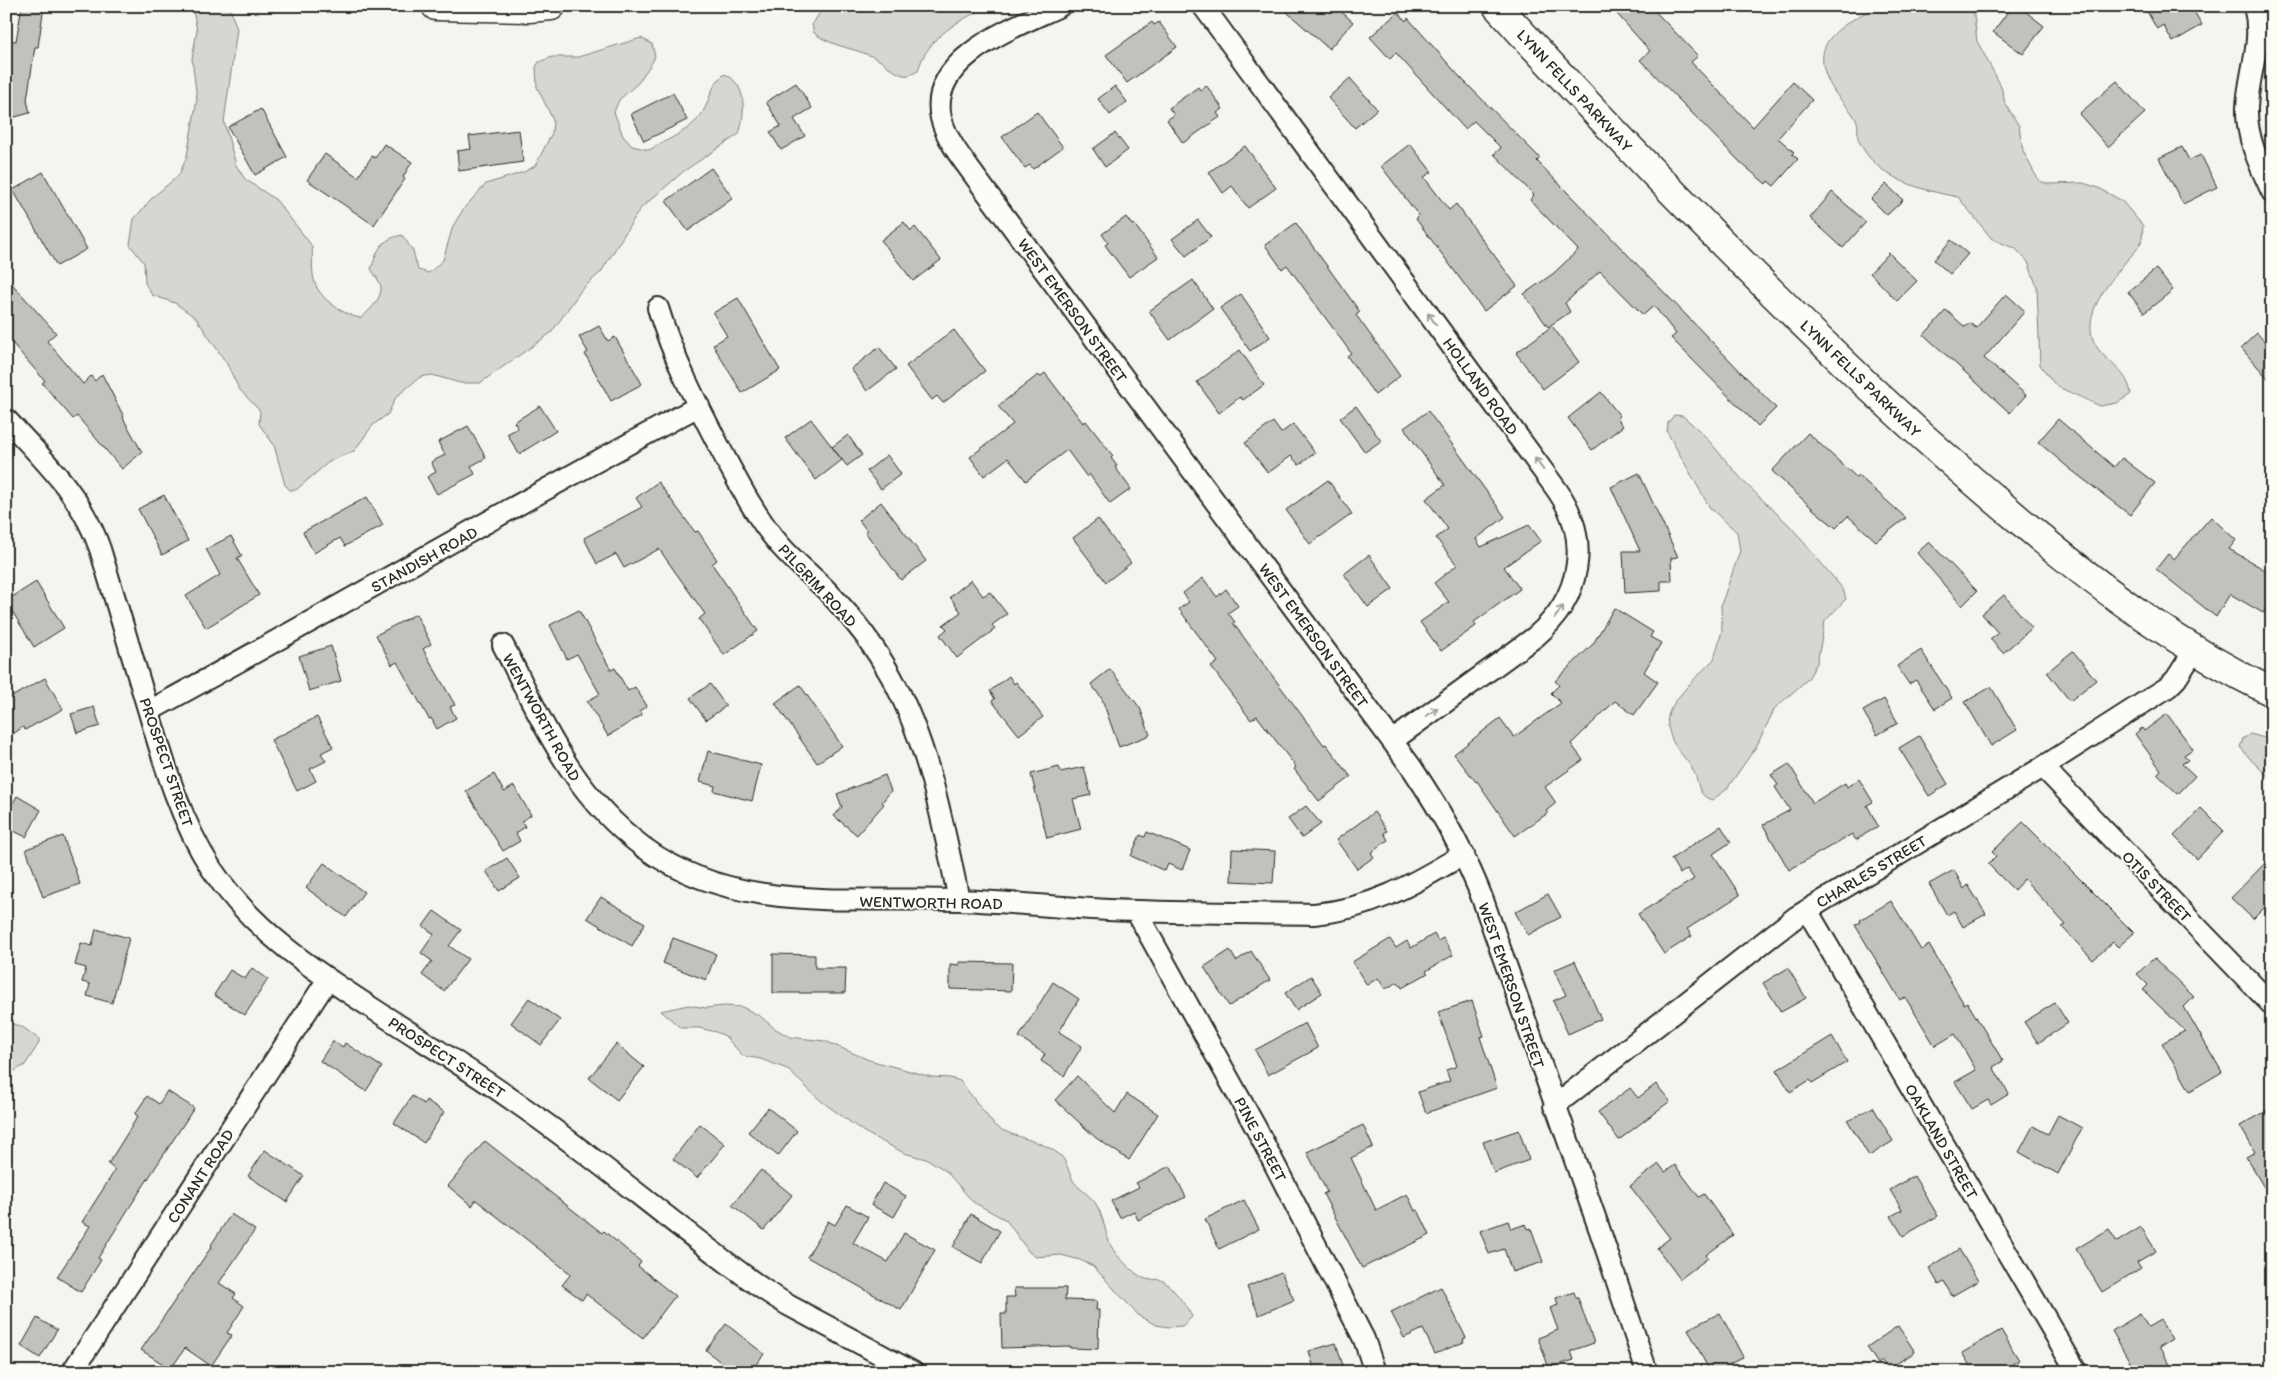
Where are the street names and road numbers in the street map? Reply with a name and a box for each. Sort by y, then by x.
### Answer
street label: LYNN FELLS PARKWAY [1513,25,1636,156]
street label: WEST EMERSON STREET [1014,234,1131,386]
street label: LYNN FELLS PARKWAY [1796,316,1925,441]
street label: HOLLAND ROAD [1439,334,1523,439]
street label: STANDISH ROAD [368,522,481,597]
street label: PILGRIM ROAD [774,540,861,631]
street label: WEST EMERSON STREET [1255,559,1372,711]
street label: WENTWORTH ROAD [498,650,585,785]
street label: PROSPECT STREET [136,695,198,829]
street label: CHARLES STREET [1813,831,1930,912]
street label: OTIS STREET [2118,847,2195,926]
street label: WENTWORTH ROAD [859,892,1003,913]
street label: WEST EMERSON STREET [1474,900,1549,1070]
street label: PROSPECT STREET [385,1013,509,1102]
street label: OAKLAND STREET [1901,1080,1982,1202]
street label: PINE STREET [1230,1094,1291,1185]
street label: CONANT ROAD [163,1126,238,1227]

